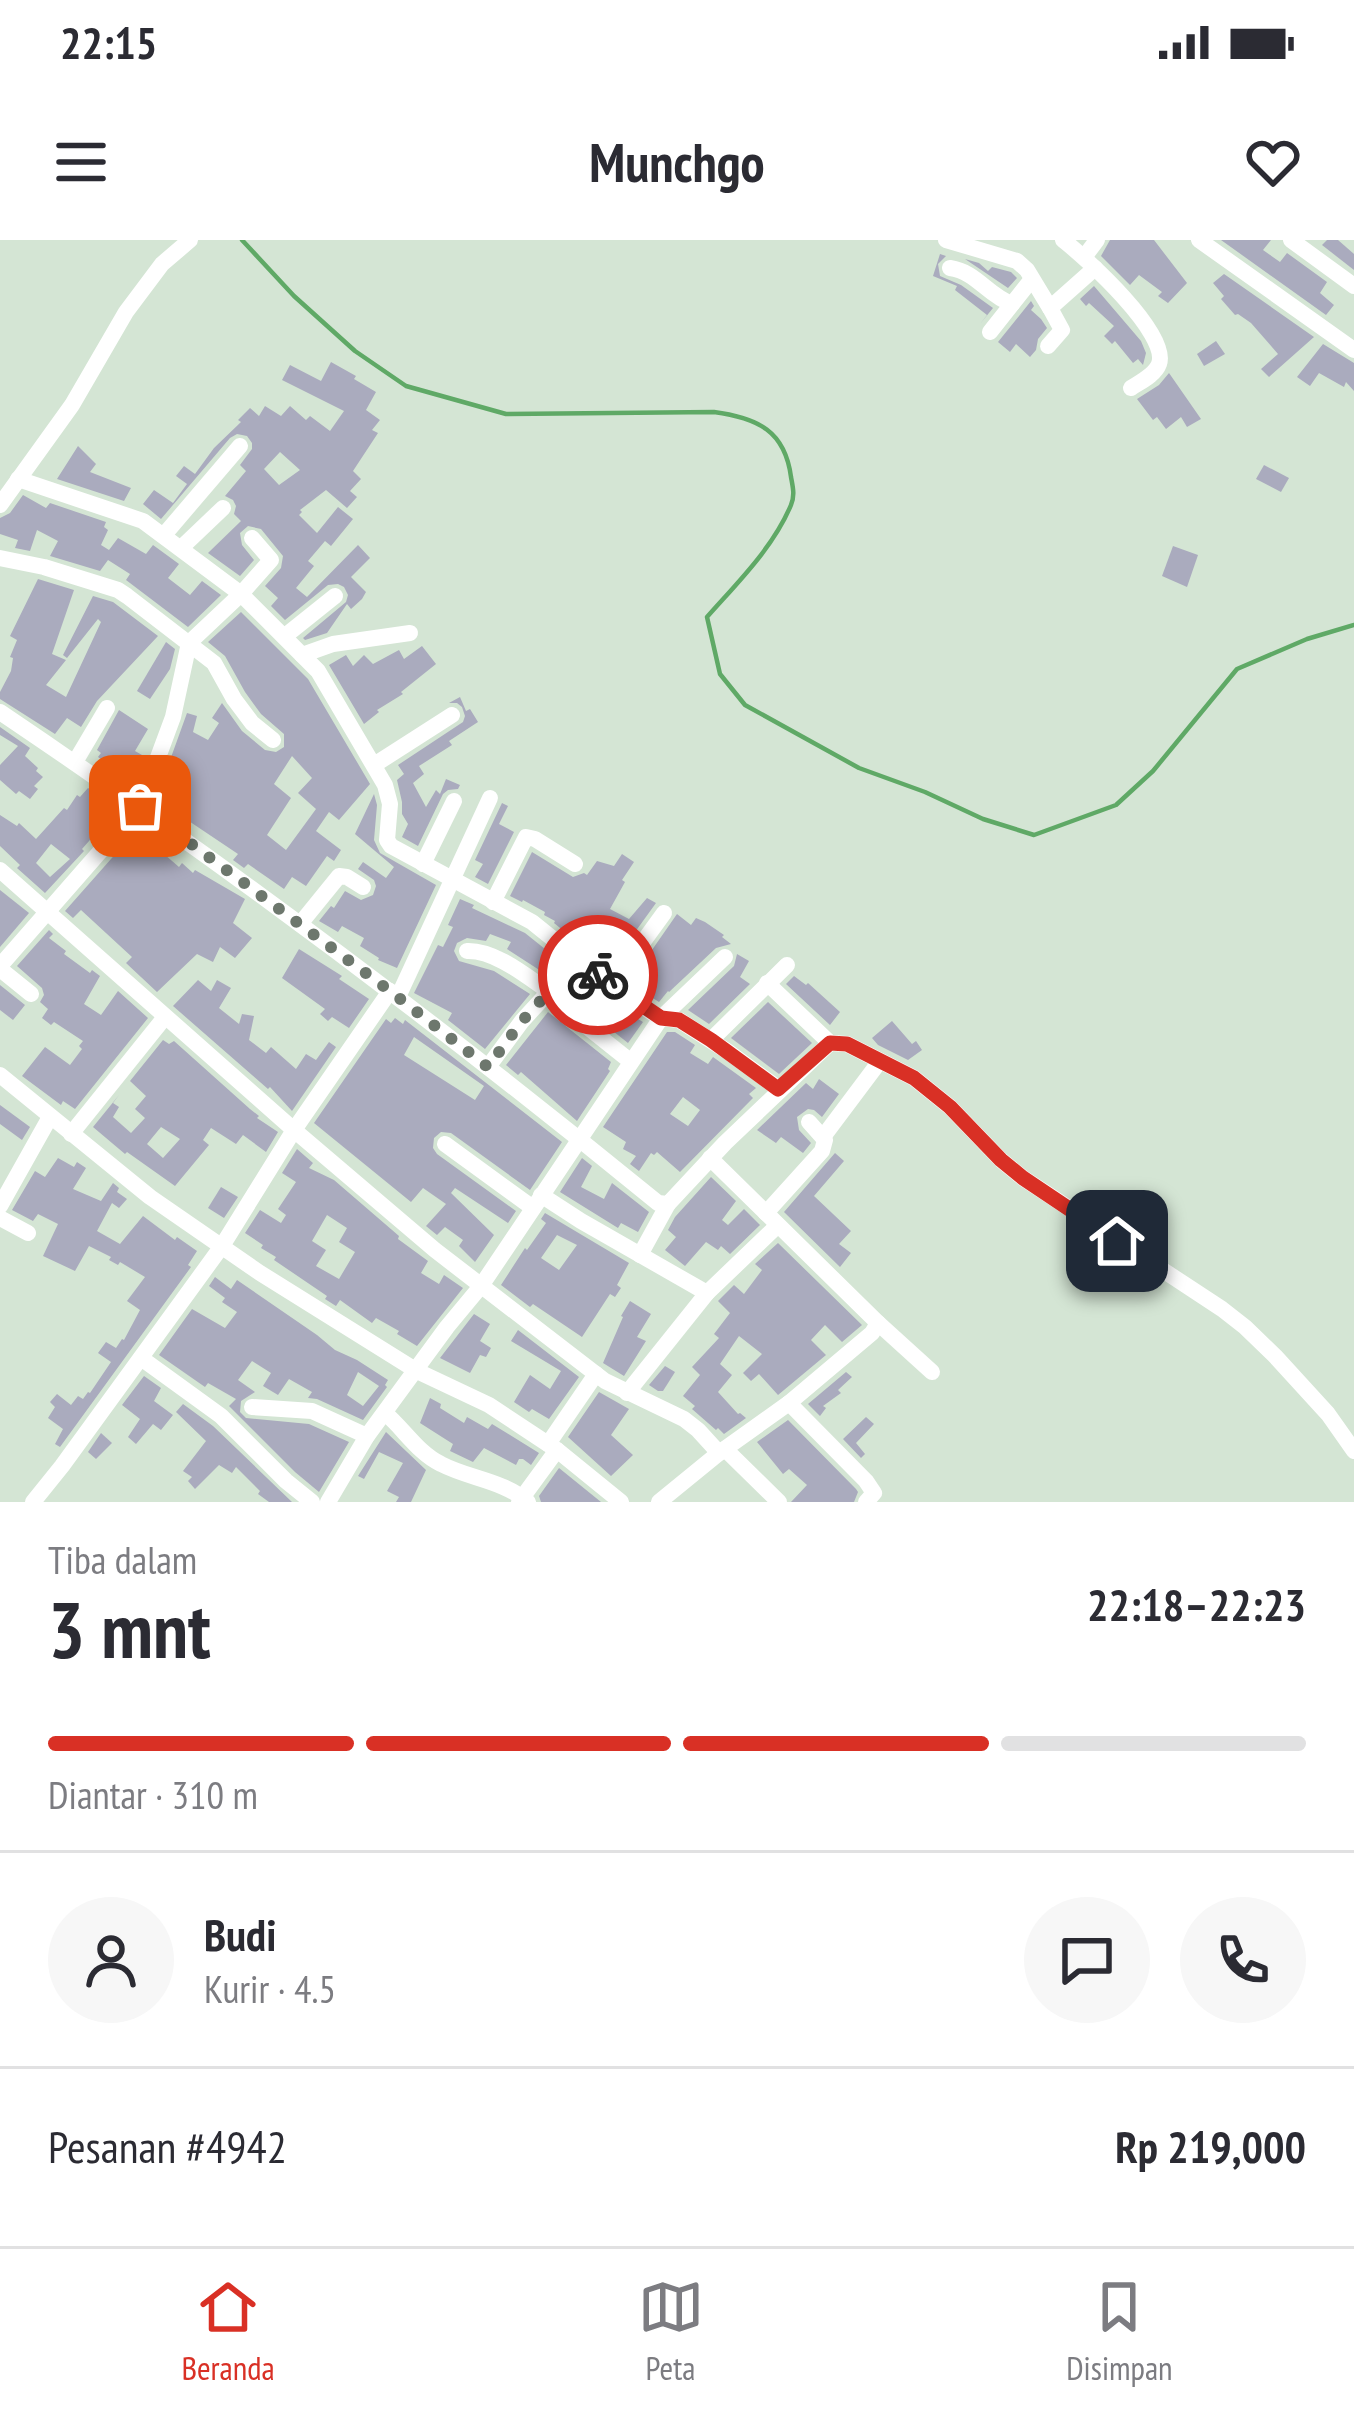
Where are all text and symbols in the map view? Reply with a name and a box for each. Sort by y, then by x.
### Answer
text: 22:15 [60,13,157,71]
text: Munchgo [589,127,765,197]
icon: menu [48,129,114,195]
icon: heart [1240,129,1306,195]
pin [89,755,191,857]
icon: bag [107,773,173,839]
courier [538,915,658,1035]
icon: bike [565,942,631,1008]
pin [1066,1190,1168,1292]
icon: home [1084,1208,1150,1274]
text: Tiba dalam [48,1534,197,1585]
text: 22:18–22:23 [1087,1575,1306,1633]
text: 3 mnt [48,1579,211,1680]
text: Diantar · 310 m [48,1769,258,1820]
button: person [48,1897,174,2023]
button: chat [1024,1897,1150,2023]
button: phone [1180,1897,1306,2023]
text: Budi [204,1905,276,1963]
text: Kurir · 4.5 [204,1963,336,2014]
text: Pesanan #4942 [48,2117,287,2175]
text: Rp 219,000 [1115,2117,1306,2175]
tab: Beranda [181,2274,275,2389]
tab: Peta [638,2274,704,2389]
tab: Disimpan [1066,2274,1173,2389]

